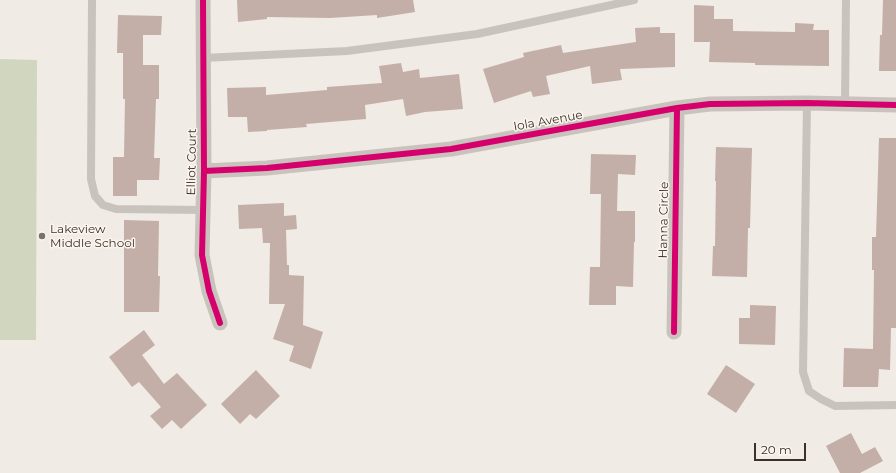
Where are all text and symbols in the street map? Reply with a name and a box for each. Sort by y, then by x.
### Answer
street label: Iola Avenue [512,108,584,134]
street label: Elliot Court [184,128,200,196]
street label: Hanna Circle [656,181,672,259]
place label: Lakeview Middle School [50,222,135,250]
marker: Lakeview Middle School [37,231,47,241]
scale bar [756,435,808,461]
text: 20 m [761,442,792,457]

